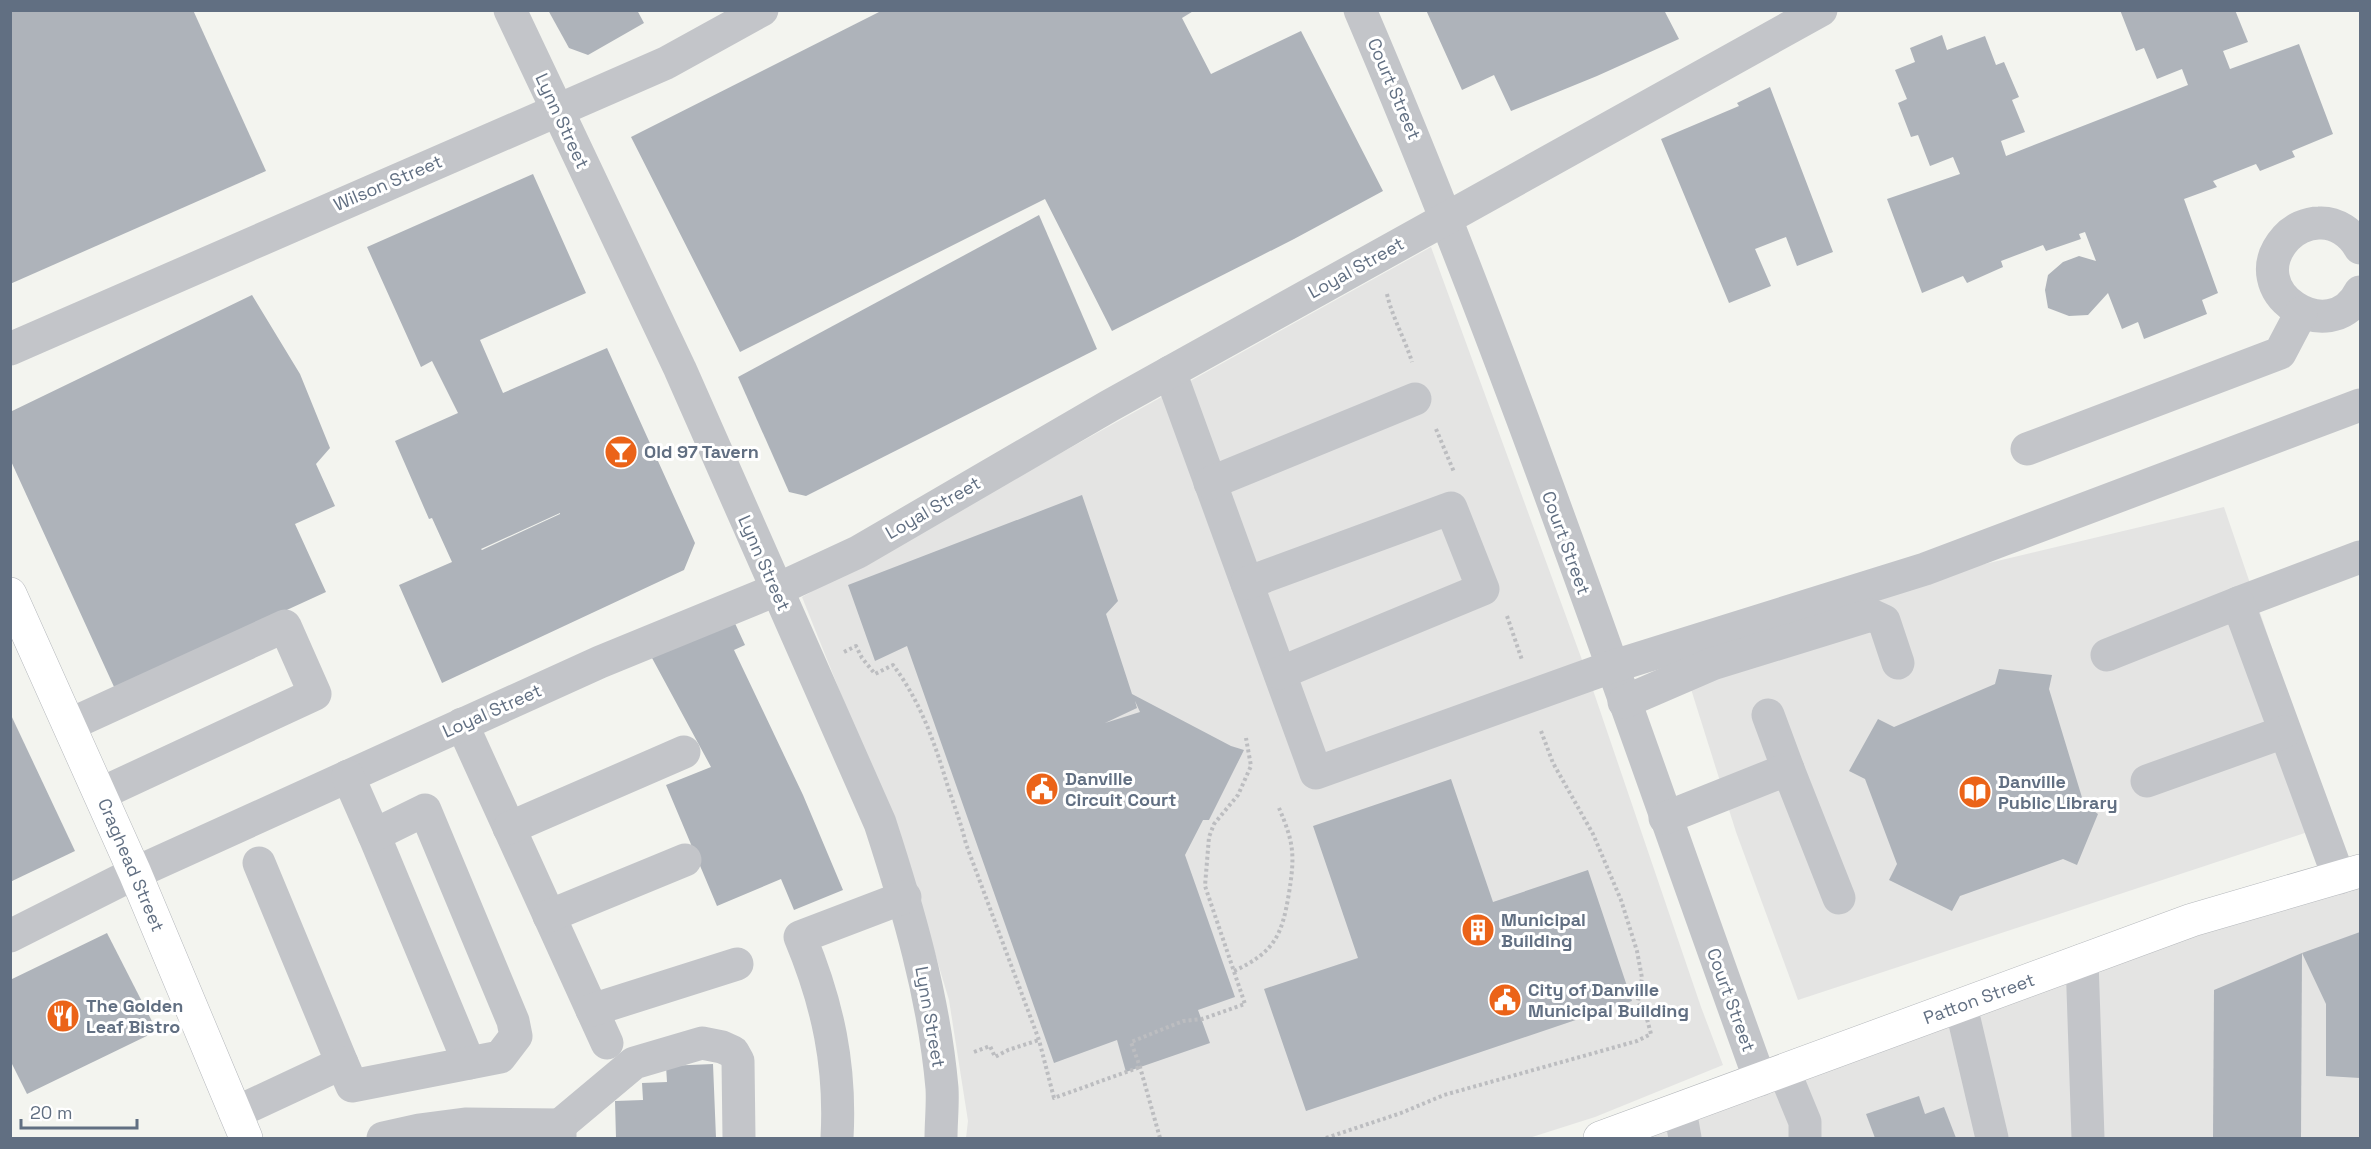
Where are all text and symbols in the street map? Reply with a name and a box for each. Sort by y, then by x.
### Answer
street label: Court Street [1363,34,1426,143]
street label: Lynn Street [530,69,595,172]
street label: Wilson Street [330,149,446,216]
street label: Loyal Street [1304,232,1408,303]
bar icon: Old 97 Tavern [603,434,639,470]
place label: Old 97 Tavern [644,440,759,463]
street label: Loyal Street [881,471,985,544]
street label: Court Street [1537,488,1596,598]
street label: Lynn Street [733,511,796,614]
street label: Loyal Street [439,678,545,743]
place label: Danville Circuit Court [1065,767,1176,811]
place label: Danville Public Library [1998,770,2118,814]
public building icon: Danville Circuit Court [1024,771,1060,807]
library icon: Danville Public Library [1957,774,1993,810]
street label: Craghead Street [93,795,170,935]
place label: Municipal Building [1501,908,1586,952]
building icon: Municipal Building [1460,912,1496,948]
street label: Court Street [1702,945,1761,1055]
street label: Lynn Street [910,964,951,1069]
street label: Patton Street [1920,968,2038,1029]
place label: City of Danville Municipal Building [1528,978,1689,1022]
public building icon: City of Danville Municipal Building [1487,982,1523,1018]
place label: The Golden Leaf Bistro [86,994,183,1038]
restaurant icon: The Golden Leaf Bistro [45,998,81,1034]
scale bar [21,1092,136,1130]
text: 20 m [30,1101,73,1124]

